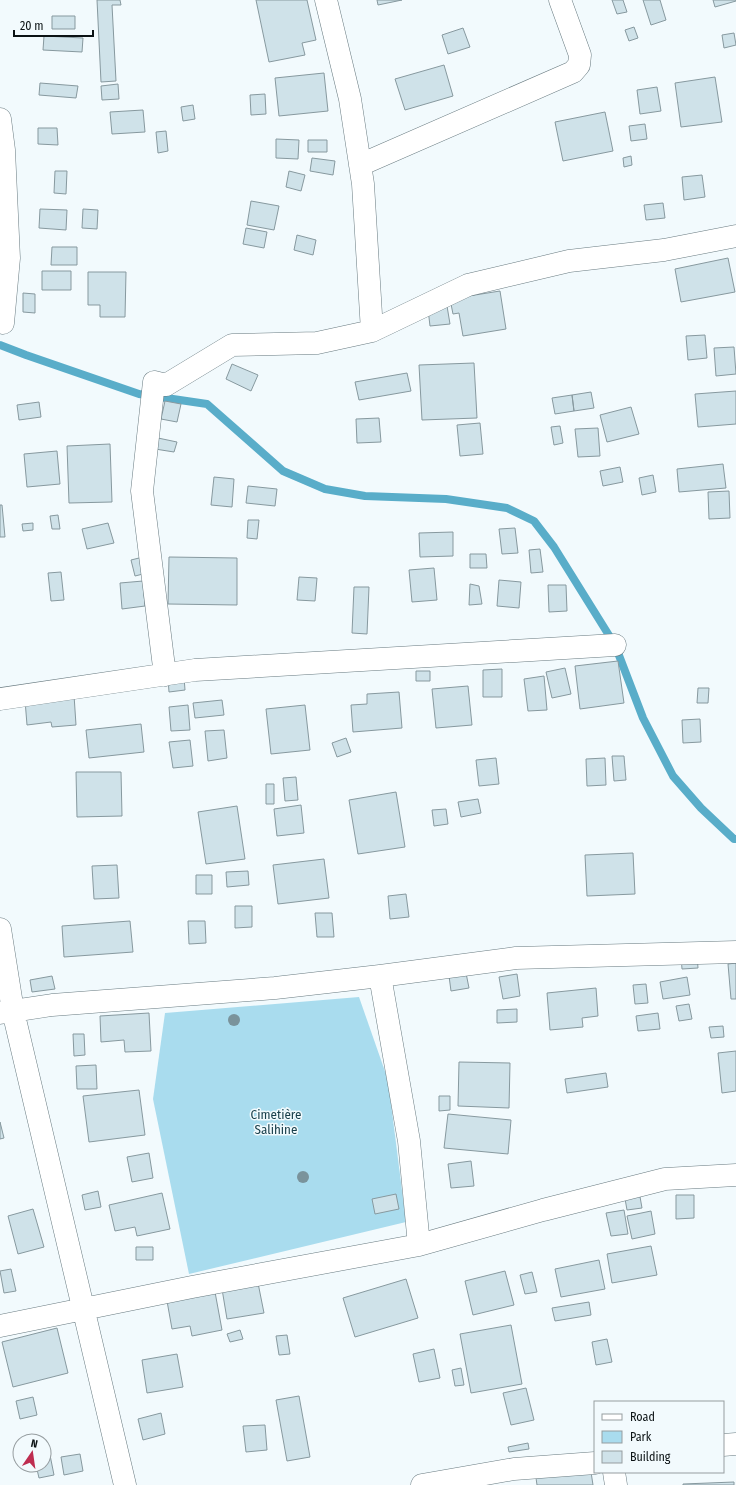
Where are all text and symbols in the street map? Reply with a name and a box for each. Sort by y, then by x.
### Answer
scale bar [14,12,93,38]
text: 20 m [20,19,44,33]
park label: Cimetière Salihine [251,1107,301,1137]
legend [594,1401,724,1473]
text: Road [630,1410,655,1424]
text: Park [630,1430,652,1444]
north arrow [12,1433,52,1473]
text: N [29,1437,39,1451]
text: Building [630,1450,671,1464]

